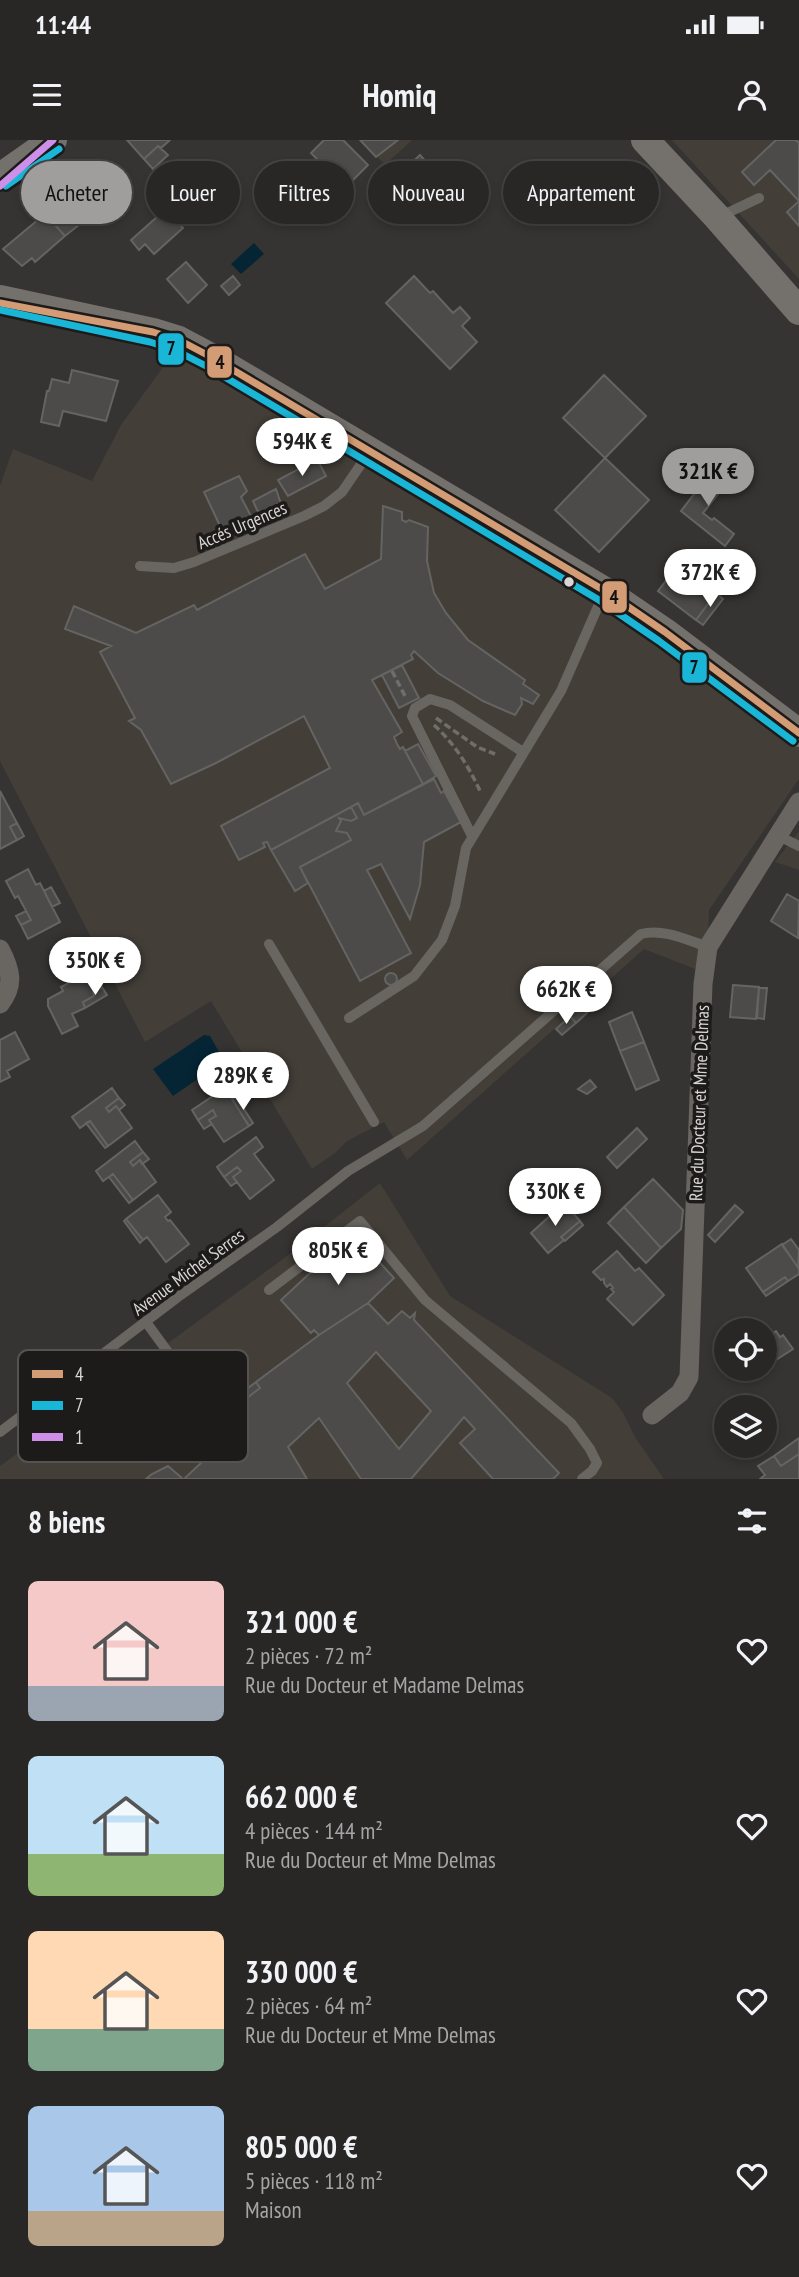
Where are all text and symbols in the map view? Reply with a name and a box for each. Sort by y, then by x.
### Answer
text: 11:44 [35,8,91,41]
text: Homiq [363,74,436,116]
icon: menu [28,76,66,114]
icon: person [733,76,771,114]
chip: Acheter [21,161,132,224]
chip: Louer [146,161,240,224]
chip: Filtres [254,161,354,224]
chip: Nouveau [368,161,489,224]
chip: Appartement [503,161,659,224]
line badge: 7 [157,332,185,366]
text: 7 [166,336,176,360]
line badge: 4 [206,345,233,379]
text: 4 [215,350,225,374]
pin: 594K € [245,418,359,478]
text: 594K € [272,426,332,455]
pin: 321K € [651,448,765,508]
text: 321K € [678,456,738,485]
street label: Accés Urgences [194,496,290,554]
pin: 372K € [653,550,767,609]
text: 372K € [680,557,740,586]
unlabelled marker [562,575,576,589]
line badge: 4 [601,580,628,614]
text: 4 [609,585,619,609]
line badge: 7 [681,651,708,684]
text: 7 [689,655,699,679]
pin: 350K € [38,938,152,997]
text: 350K € [65,945,125,974]
pin: 662K € [509,966,623,1026]
text: 662K € [536,974,596,1003]
street label: Rue du Docteur et Mme Delmas [684,1005,714,1201]
pin: 289K € [186,1052,300,1112]
text: 289K € [213,1060,273,1089]
pin: 330K € [498,1168,612,1228]
text: 330K € [525,1176,585,1205]
street label: Avenue Michel Serres [127,1224,249,1320]
pin: 805K € [281,1228,395,1287]
text: 805K € [308,1235,368,1264]
map controls [714,1318,777,1458]
button: locate [714,1318,777,1381]
legend [18,1350,248,1462]
text: 4 [75,1362,84,1386]
text: 7 [75,1393,84,1417]
button: layers [714,1395,777,1458]
text: 1 [75,1425,84,1449]
text: 8 biens [28,1502,105,1541]
icon: filters [733,1502,771,1540]
text: 321 000 € [245,1602,358,1641]
icon: home [84,1609,168,1693]
icon: heart [733,1632,771,1670]
text: 2 pièces · 72 m² [245,1641,372,1670]
text: Rue du Docteur et Madame Delmas [245,1670,524,1699]
text: 662 000 € [245,1777,358,1816]
icon: home [84,1784,168,1868]
icon: heart [733,1807,771,1845]
text: 4 pièces · 144 m² [245,1816,383,1845]
text: Rue du Docteur et Mme Delmas [245,1845,496,1874]
text: 330 000 € [245,1952,358,1991]
icon: home [84,1959,168,2043]
icon: heart [733,1982,771,2020]
text: 2 pièces · 64 m² [245,1991,372,2020]
text: Rue du Docteur et Mme Delmas [245,2020,496,2049]
text: 805 000 € [245,2127,358,2166]
icon: home [84,2134,168,2218]
icon: heart [733,2157,771,2195]
text: 5 pièces · 118 m² [245,2166,383,2195]
text: Maison [245,2195,302,2224]

